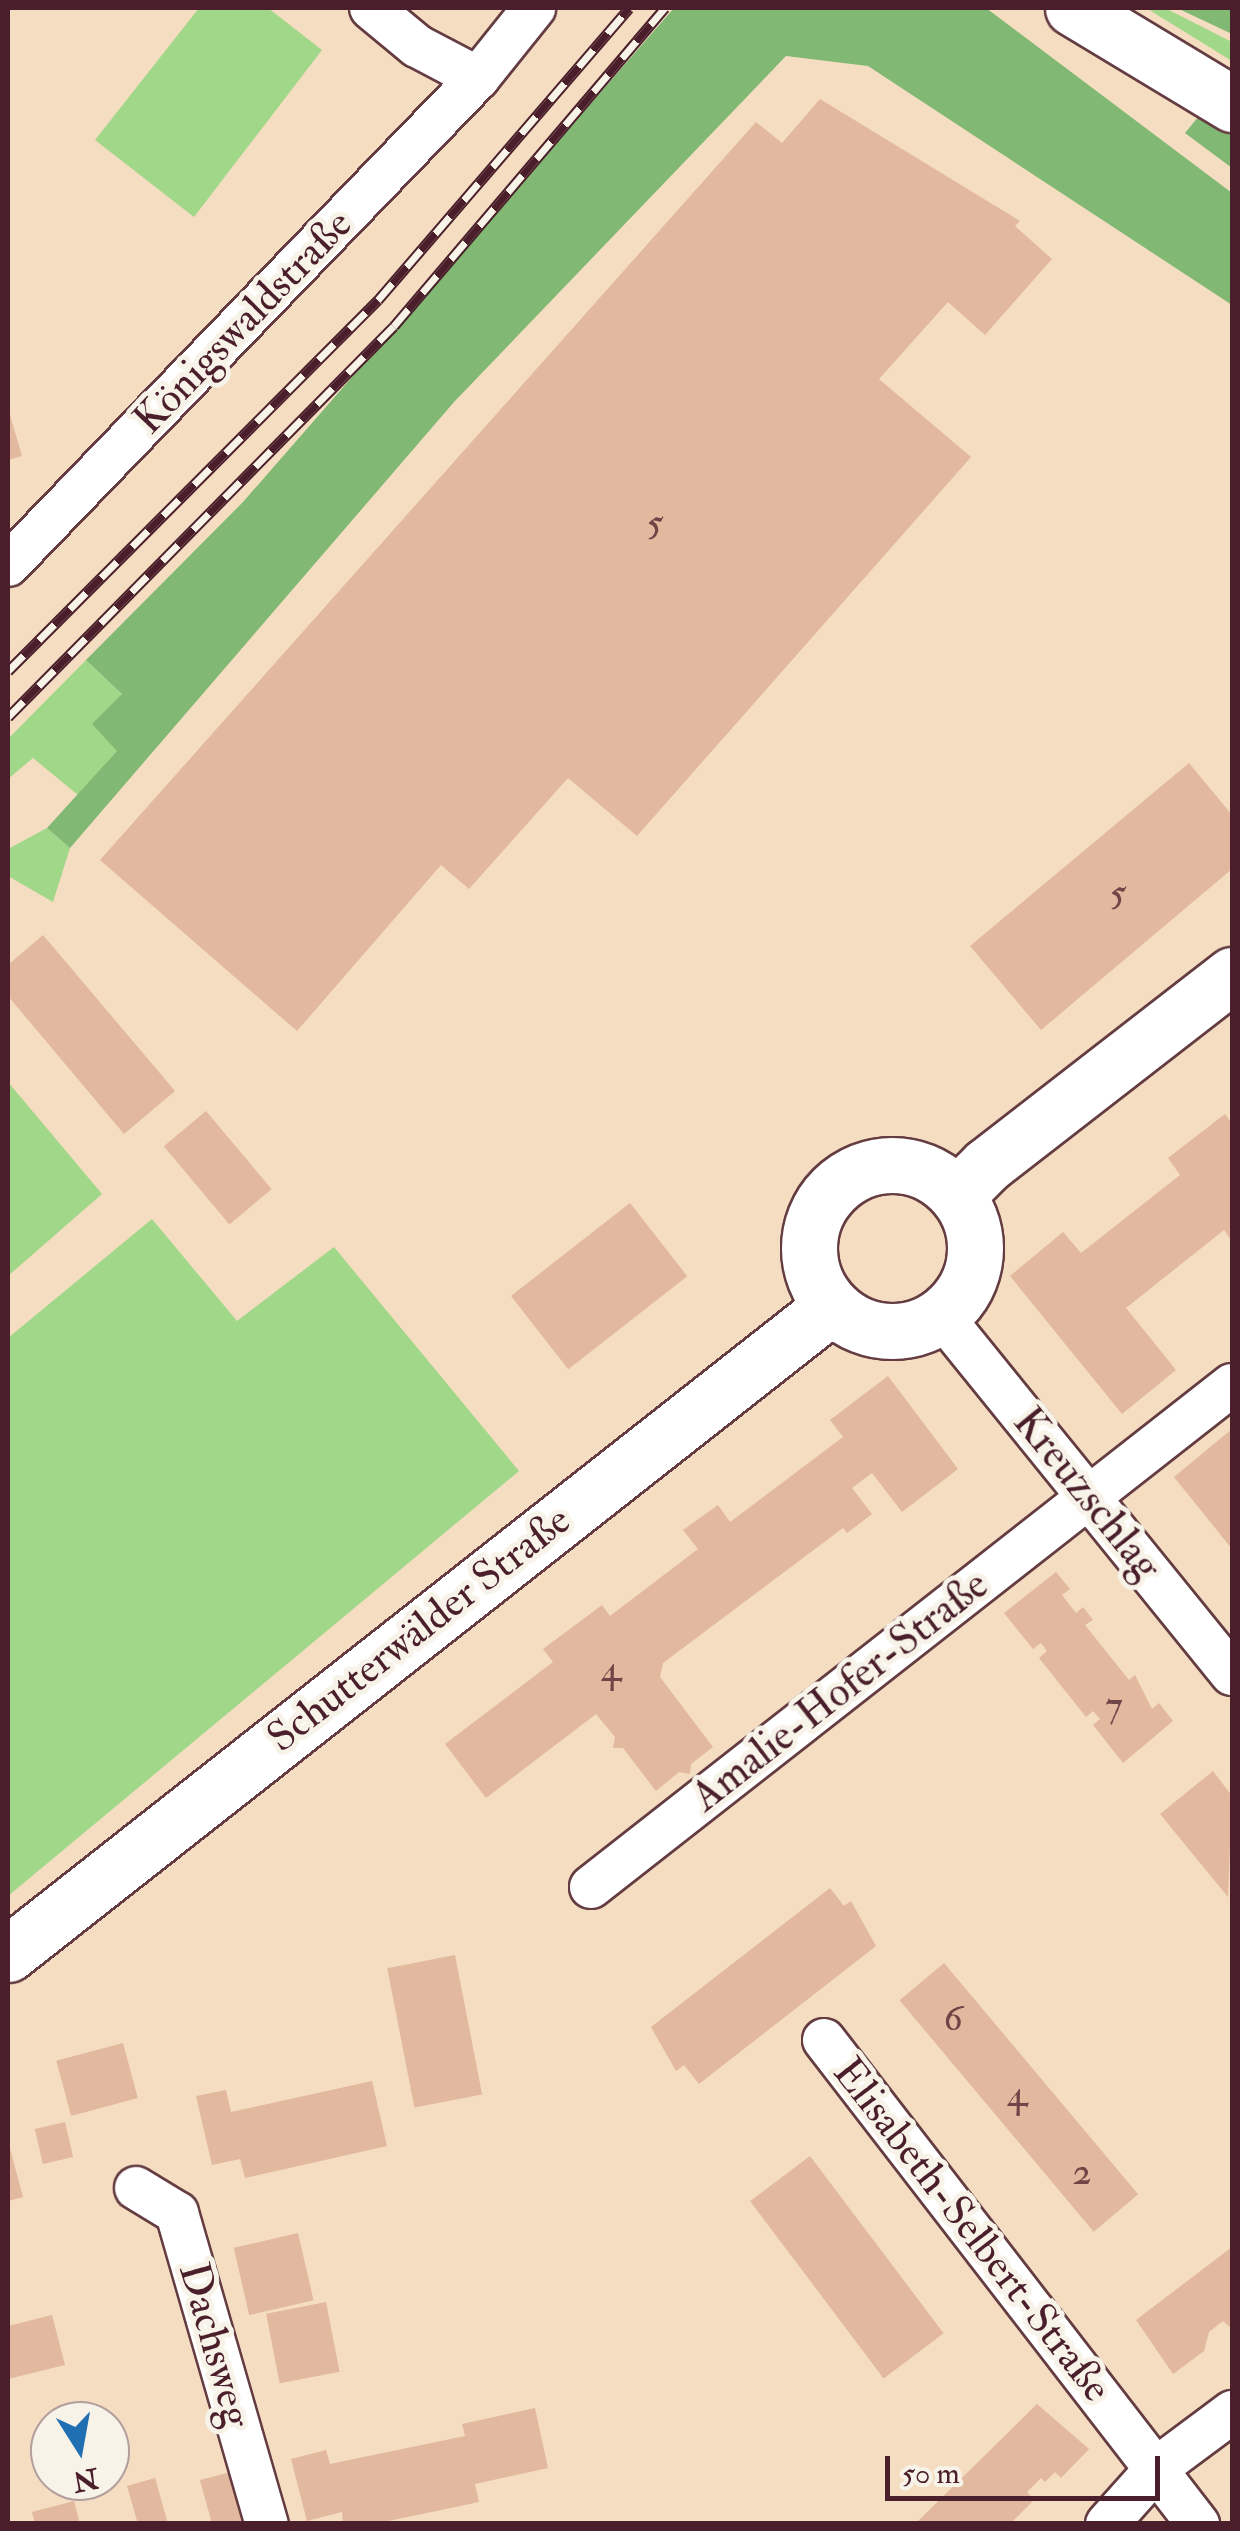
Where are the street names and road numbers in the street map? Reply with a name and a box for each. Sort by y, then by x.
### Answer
street label: Königswaldstraße [123,199,363,445]
street label: Kreuzschlag [1002,1398,1172,1590]
street label: Schutterwälder Straße [258,1495,580,1763]
street label: Amalie-Hofer-Straße [682,1560,998,1822]
street label: Elisabeth-Selbert-Straße [822,2048,1122,2412]
street label: Dachsweg [168,2257,262,2433]

